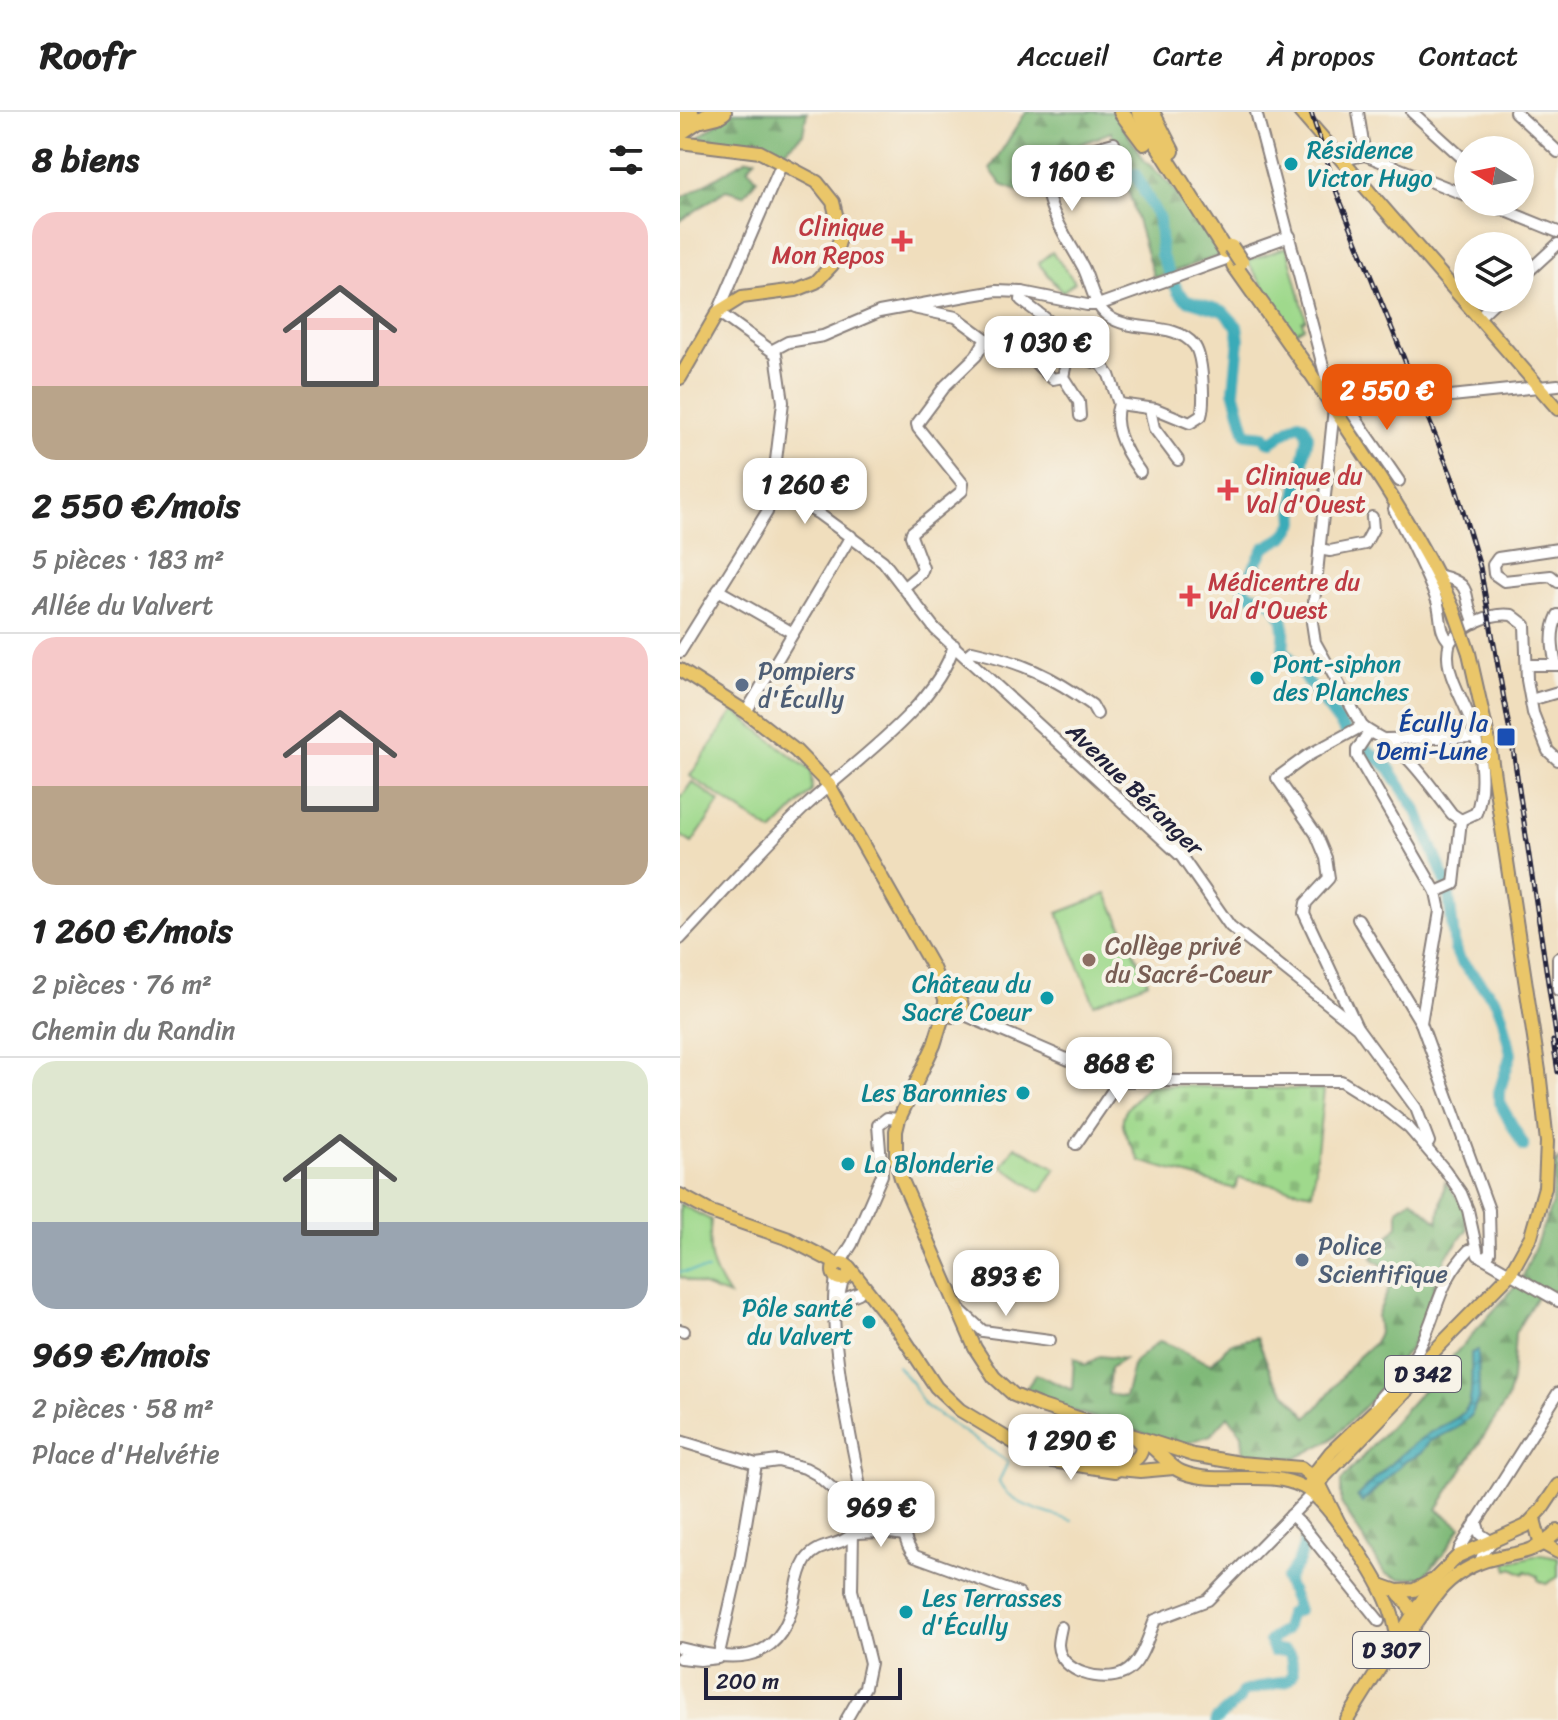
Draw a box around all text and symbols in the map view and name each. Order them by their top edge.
text: Roofr [40,22,134,89]
text: Accueil [1018,31,1109,80]
text: Carte [1153,31,1223,80]
text: À propos [1267,31,1375,80]
text: Contact [1419,31,1518,80]
place label: Résidence Victor Hugo [1307,129,1433,199]
text: 8 biens [32,130,139,190]
north arrow [1454,136,1534,216]
map controls [1454,136,1534,312]
icon: filters [604,138,648,182]
pin: 1 160 € [998,145,1146,213]
text: 1 160 € [1030,148,1114,194]
marker: Résidence Victor Hugo [1282,155,1300,173]
place label: Clinique Mon Repos [772,206,884,276]
marker: Clinique Mon Repos [891,230,913,252]
button: layers [1454,232,1534,312]
icon: home [268,264,412,408]
pin: 1 030 € [973,316,1121,384]
text: 1 030 € [1002,319,1092,365]
pin: 2 550 € [1313,364,1461,432]
text: 2 550 € [1340,367,1434,413]
place label: Clinique du Val d'Ouest [1246,455,1366,525]
pin: 1 260 € [731,458,879,526]
text: 1 260 € [761,461,849,507]
text: 2 550 €/mois [32,476,240,536]
marker: Clinique du Val d'Ouest [1217,479,1239,501]
text: 5 pièces · 183 m² [32,536,224,582]
place label: Médicentre du Val d'Ouest [1208,561,1360,631]
text: Allée du Valvert [32,582,213,628]
marker: Médicentre du Val d'Ouest [1179,585,1201,607]
place label: Pont-siphon des Planches [1273,643,1410,713]
place label: Pompiers d'Écully [758,650,856,720]
marker: Pont-siphon des Planches [1248,669,1266,687]
marker: Pompiers d'Écully [733,676,751,694]
icon: home [268,689,412,833]
place label: Écully la Demi-Lune [1376,702,1489,772]
street label: Avenue Béranger [1055,711,1215,867]
marker: Écully la Demi-Lune [1495,726,1517,748]
text: 1 260 €/mois [32,901,233,961]
place label: Collège privé du Sacré-Coeur [1105,925,1273,995]
marker: Collège privé du Sacré-Coeur [1080,951,1098,969]
text: 2 pièces · 76 m² [32,961,212,1007]
place label: Château du Sacré Coeur [902,963,1033,1033]
marker: Château du Sacré Coeur [1038,989,1056,1007]
text: Chemin du Randin [32,1007,235,1053]
pin: 868 € [1063,1037,1175,1105]
text: 868 € [1084,1040,1154,1086]
place label: Les Baronnies [861,1072,1007,1114]
marker: Les Baronnies [1014,1084,1032,1102]
icon: home [268,1113,412,1257]
place label: La Blonderie [864,1143,994,1185]
marker: La Blonderie [839,1155,857,1173]
place label: Police Scientifique [1318,1225,1448,1295]
pin: 893 € [950,1250,1062,1318]
marker: Police Scientifique [1293,1251,1311,1269]
text: 893 € [971,1253,1041,1299]
place label: Pôle santé du Valvert [742,1287,853,1357]
marker: Pôle santé du Valvert [860,1313,878,1331]
text: 969 €/mois [32,1325,210,1385]
road number: D 342 [1385,1356,1461,1392]
text: 2 pièces · 58 m² [32,1385,214,1431]
pin: 1 290 € [997,1414,1145,1482]
text: 1 290 € [1026,1417,1116,1463]
text: Place d'Helvétie [32,1431,220,1477]
pin: 969 € [825,1481,937,1549]
text: 969 € [846,1484,916,1530]
place label: Les Terrasses d'Écully [922,1577,1062,1647]
marker: Les Terrasses d'Écully [897,1603,915,1621]
road number: D 307 [1353,1632,1429,1668]
text: 200 m [716,1662,779,1701]
scale bar [704,1664,902,1700]

